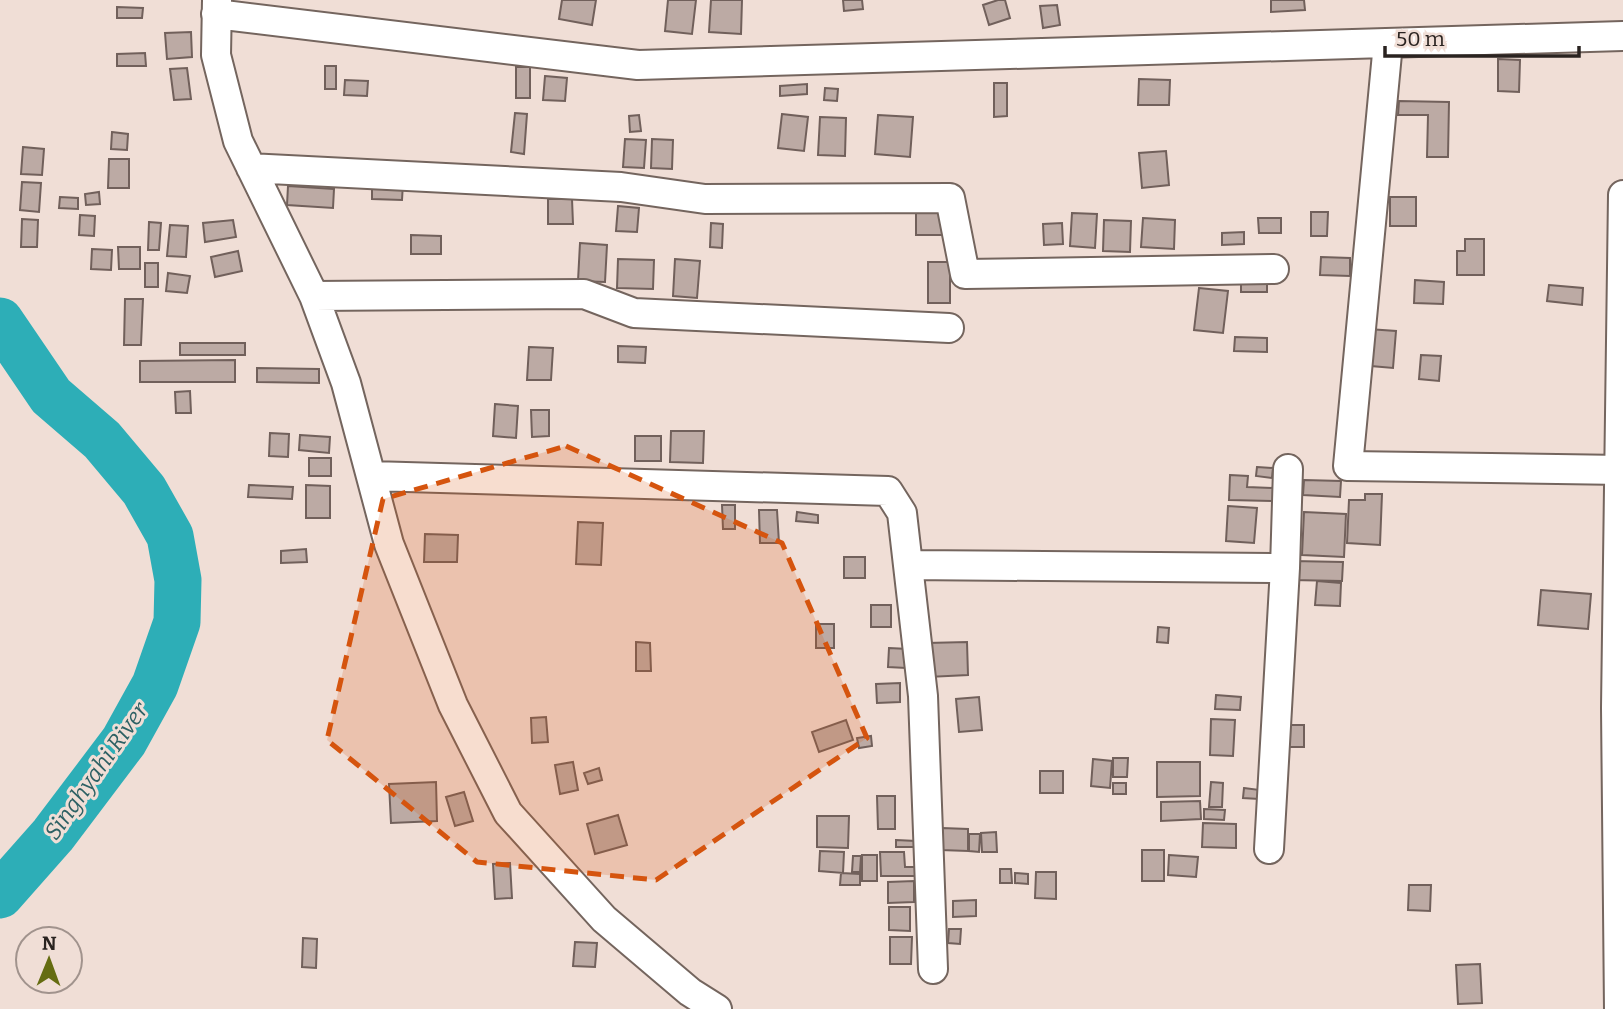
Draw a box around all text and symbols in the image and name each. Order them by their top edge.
scale bar [1385,14,1579,58]
text: 50 m [1396,26,1445,52]
water label: Singhyahi River [38,696,155,845]
north arrow [14,925,84,995]
text: N [42,932,57,955]

